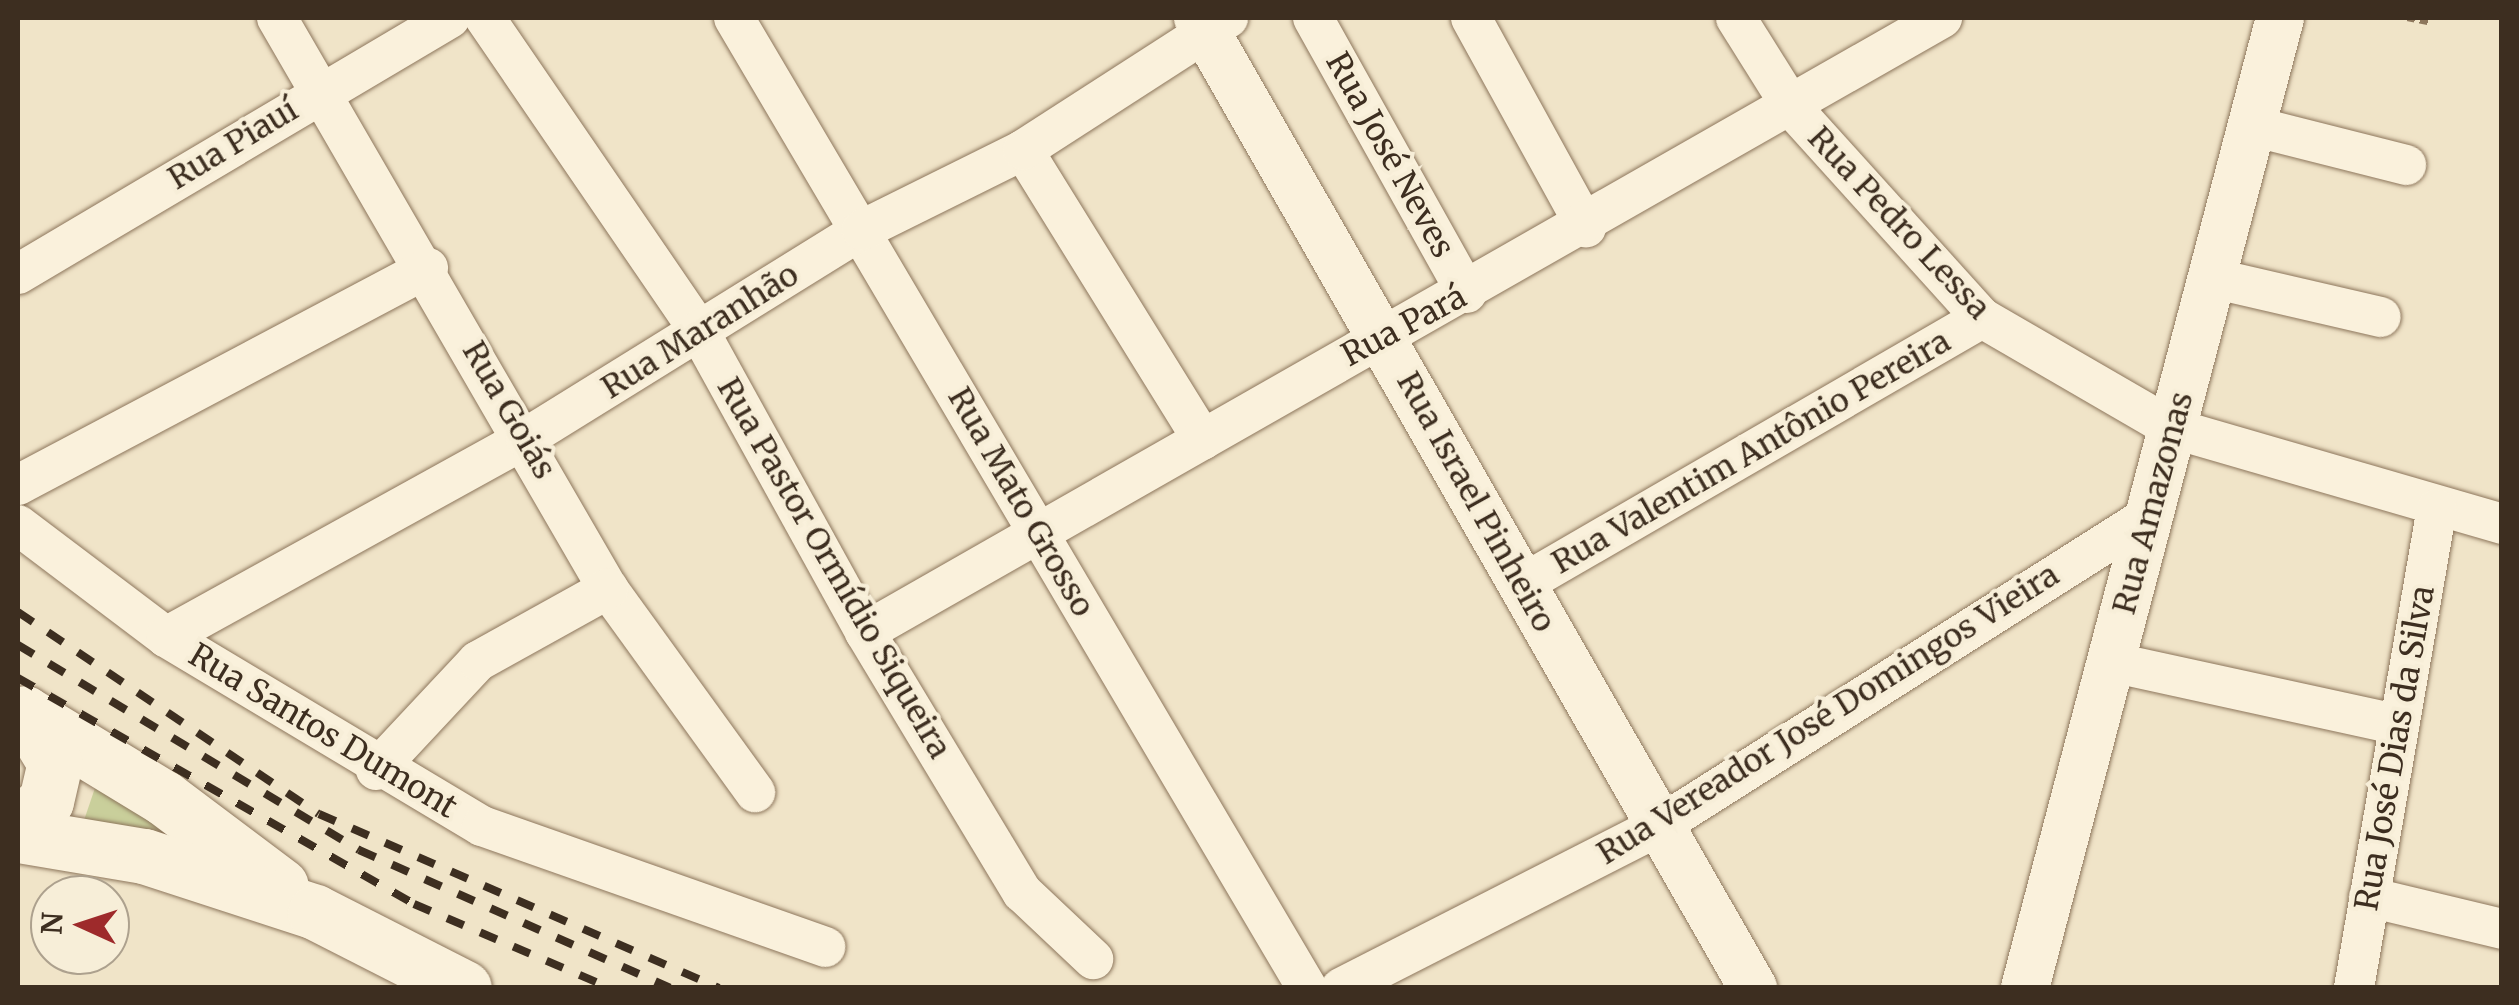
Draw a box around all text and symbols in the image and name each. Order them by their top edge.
street label: Rua José Neves [1318,46,1462,264]
street label: Rua Piauí [161,90,305,198]
street label: Rua Pedro Lessa [1800,119,1998,327]
street label: Rua Maranhão [594,255,806,407]
street label: Rua Pará [1335,277,1473,375]
street label: Rua Valentim Antônio Pereira [1545,322,1957,582]
street label: Rua Goiás [454,334,564,486]
street label: Rua Israel Pinheiro [1389,365,1563,639]
street label: Rua Pastor Ormídio Siqueira [709,371,959,765]
street label: Rua Mato Grosso [940,381,1102,623]
street label: Rua Amazonas [2105,388,2201,618]
street label: Rua Vereador José Domingos Vieira [1590,555,2066,873]
street label: Rua José Dias da Silva [2348,583,2442,913]
street label: Rua Santos Dumont [182,636,464,826]
north arrow [30,875,130,975]
text: N [33,912,71,936]

